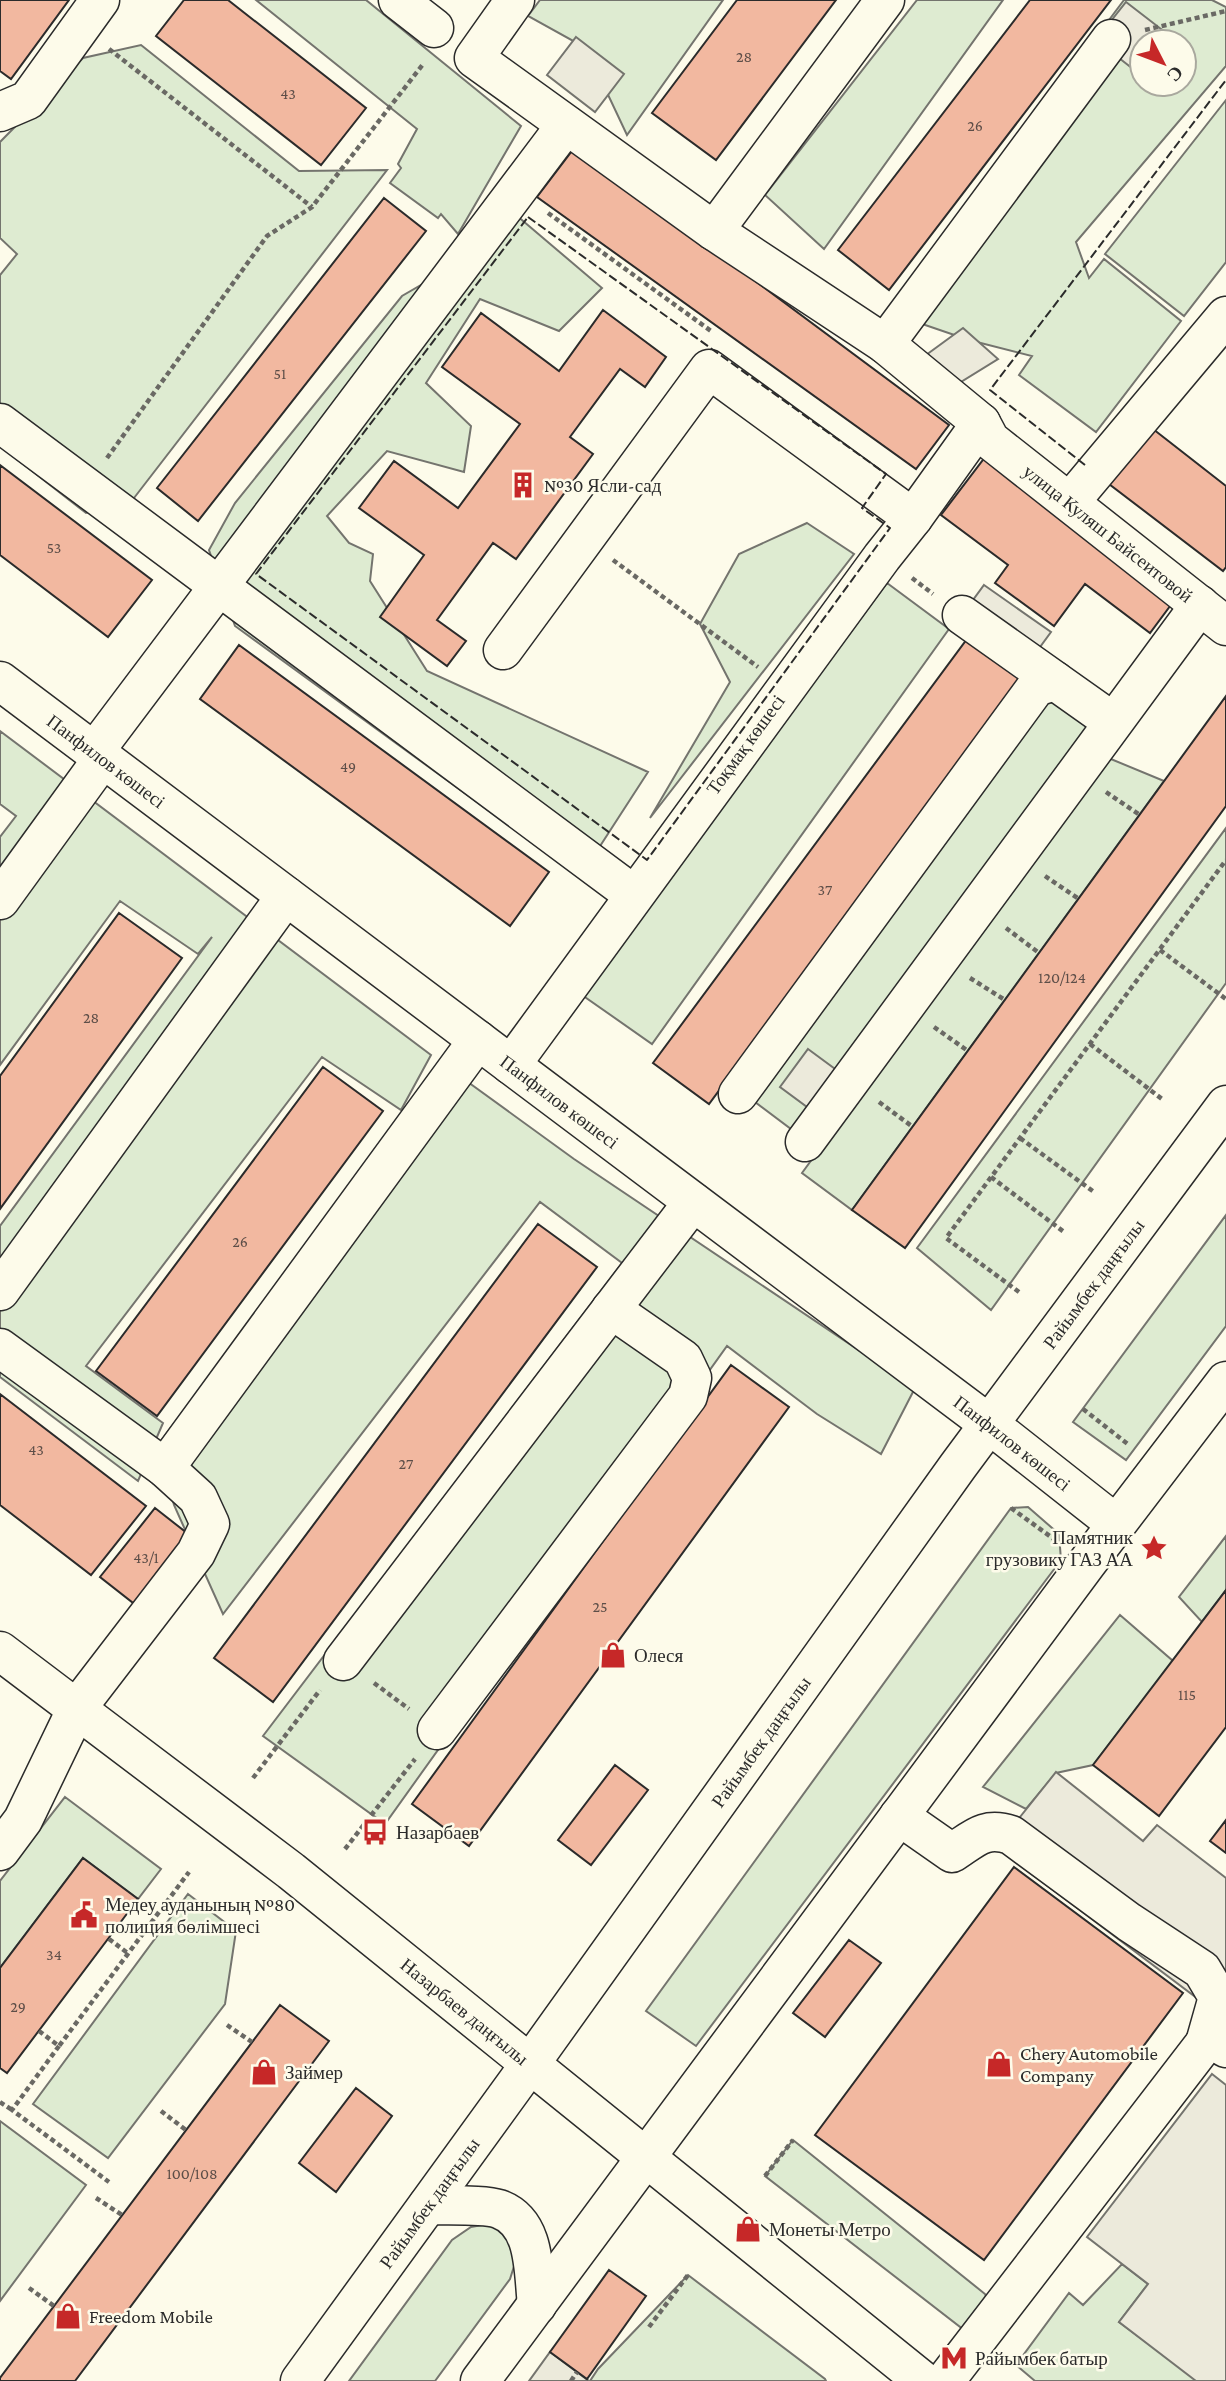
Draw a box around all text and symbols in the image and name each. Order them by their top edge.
north arrow [1128,28,1198,98]
house number: 28 [736,48,752,65]
text: С [1163,62,1188,86]
house number: 43 [280,85,296,102]
house number: 26 [967,117,983,134]
house number: 51 [274,365,286,382]
street label: улица Куляш Байсеитовой [1019,460,1197,607]
building icon: №30 Ясли-сад [508,470,538,500]
place label: №30 Ясли-сад [544,475,662,496]
house number: 53 [47,539,61,556]
street label: Тоқмақ көшесі [702,691,789,799]
street label: Панфилов көшесі [43,710,169,812]
house number: 49 [340,758,356,775]
house number: 37 [818,881,833,898]
house number: 120/124 [1038,969,1086,986]
house number: 28 [83,1009,99,1026]
street label: Панфилов көшесі [496,1051,623,1153]
street label: Райымбек даңғылы [1039,1215,1149,1353]
house number: 26 [232,1233,248,1250]
street label: Панфилов көшесі [949,1391,1075,1495]
house number: 43 [28,1441,44,1458]
house number: 27 [399,1455,414,1472]
place label: Памятник грузовику ГАЗ АА [986,1527,1134,1570]
place icon: Памятник грузовику ГАЗ АА [1139,1533,1169,1563]
house number: 43/1 [133,1549,159,1566]
house number: 25 [592,1598,608,1615]
shop icon: Олеся [598,1640,628,1670]
place label: Олеся [634,1645,684,1666]
street label: Райымбек даңғылы [707,1672,815,1811]
house number: 115 [1178,1686,1196,1703]
bus stop icon: Назарбаев [360,1817,390,1847]
place label: Назарбаев [396,1822,479,1843]
place label: Медеу ауданының №80 полиция бөлімшесі [105,1894,295,1937]
public building icon: Медеу ауданының №80 полиция бөлімшесі [69,1900,99,1930]
house number: 34 [46,1946,62,1963]
street label: Назарбаев даңғылы [396,1954,533,2069]
house number: 29 [10,1998,26,2015]
place label: Chery Automobile Company [1020,2043,1158,2086]
shop icon: Chery Automobile Company [984,2049,1014,2079]
shop icon: Займер [249,2057,279,2087]
place label: Займер [285,2062,343,2083]
street label: Райымбек даңғылы [375,2134,484,2272]
house number: 100/108 [166,2165,218,2182]
shop icon: Монеты Метро [733,2214,763,2244]
place label: Монеты Метро [769,2219,891,2240]
shop icon: Freedom Mobile [53,2301,83,2331]
place label: Freedom Mobile [89,2306,213,2327]
metro station icon: Райымбек батыр [939,2343,969,2373]
place label: Райымбек батыр [975,2348,1108,2369]

